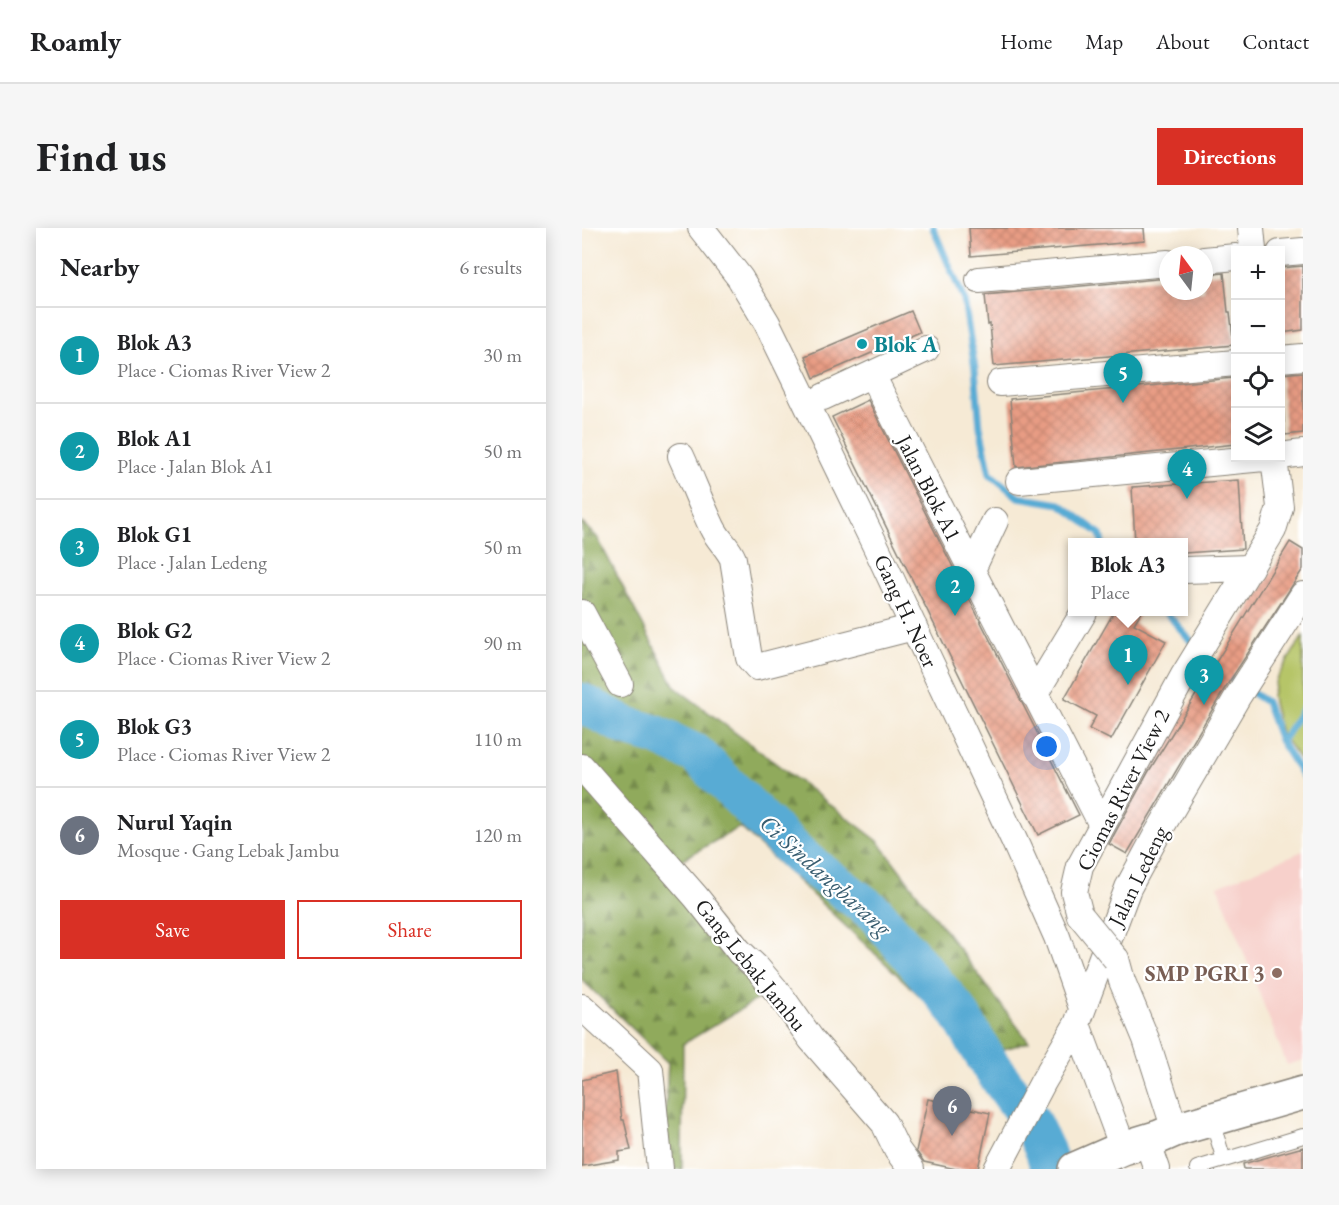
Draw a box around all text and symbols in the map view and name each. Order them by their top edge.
text: Roamly [30,23,121,59]
text: Home [1000,28,1052,55]
text: Map [1085,28,1123,55]
text: About [1156,28,1209,55]
text: Contact [1242,28,1309,55]
button: Directions [1157,128,1303,185]
text: Find us [36,129,167,184]
north arrow [1159,246,1213,300]
map controls [1231,246,1285,462]
button: + [1231,246,1285,300]
text: Nearby [60,250,140,284]
text: 6 results [459,254,522,280]
button: − [1231,300,1285,354]
text: Blok A3 [117,328,192,357]
place label: Blok A [874,330,938,359]
marker: Blok A [855,337,869,351]
text: 1 [74,342,85,368]
text: 30 m [483,342,522,368]
pin: 5 [1104,354,1142,403]
button: locate [1231,354,1285,408]
text: Place · Ciomas River View 2 [117,357,330,383]
button: layers [1231,408,1285,462]
text: Blok A1 [117,424,192,453]
street label: Jalan Blok A1 [889,428,968,546]
text: 2 [74,438,85,464]
text: 50 m [483,438,522,464]
pin: 4 [1168,450,1206,499]
text: Place · Jalan Blok A1 [117,453,273,479]
text: Blok G1 [117,520,192,549]
text: 3 [74,534,85,560]
text: 50 m [483,534,522,560]
popup [1068,538,1188,616]
text: Place · Jalan Ledeng [117,549,267,575]
street label: Gang H. Noer [867,550,945,673]
text: Blok A3 [1090,550,1166,579]
pin: 2 [936,566,974,616]
text: Place [1090,579,1130,605]
text: Blok G2 [117,616,192,645]
text: 4 [74,630,85,656]
text: 90 m [483,630,522,656]
pin: 1 [1108,636,1148,685]
text: Place · Ciomas River View 2 [117,645,330,671]
pin: 3 [1184,656,1224,705]
street label: Ciomas River View 2 [1070,704,1177,876]
text: Blok G3 [117,712,192,741]
text: 5 [74,726,85,752]
text: 110 m [474,726,522,752]
your location [1032,732,1061,761]
text: Place · Ciomas River View 2 [117,741,330,767]
water label: Ci Sindangbarang [753,807,899,943]
text: Nurul Yaqin [117,808,232,837]
street label: Jalan Ledeng [1100,821,1175,933]
text: 6 [74,822,85,848]
text: 120 m [474,822,522,848]
text: Mosque · Gang Lebak Jambu [117,837,340,863]
street label: Gang Lebak Jambu [689,893,814,1038]
button: Save [60,900,285,959]
button: Share [297,900,522,959]
place label: SMP PGRI 3 [1145,959,1265,988]
marker: SMP PGRI 3 [1270,966,1284,980]
pin: 6 [932,1086,971,1136]

